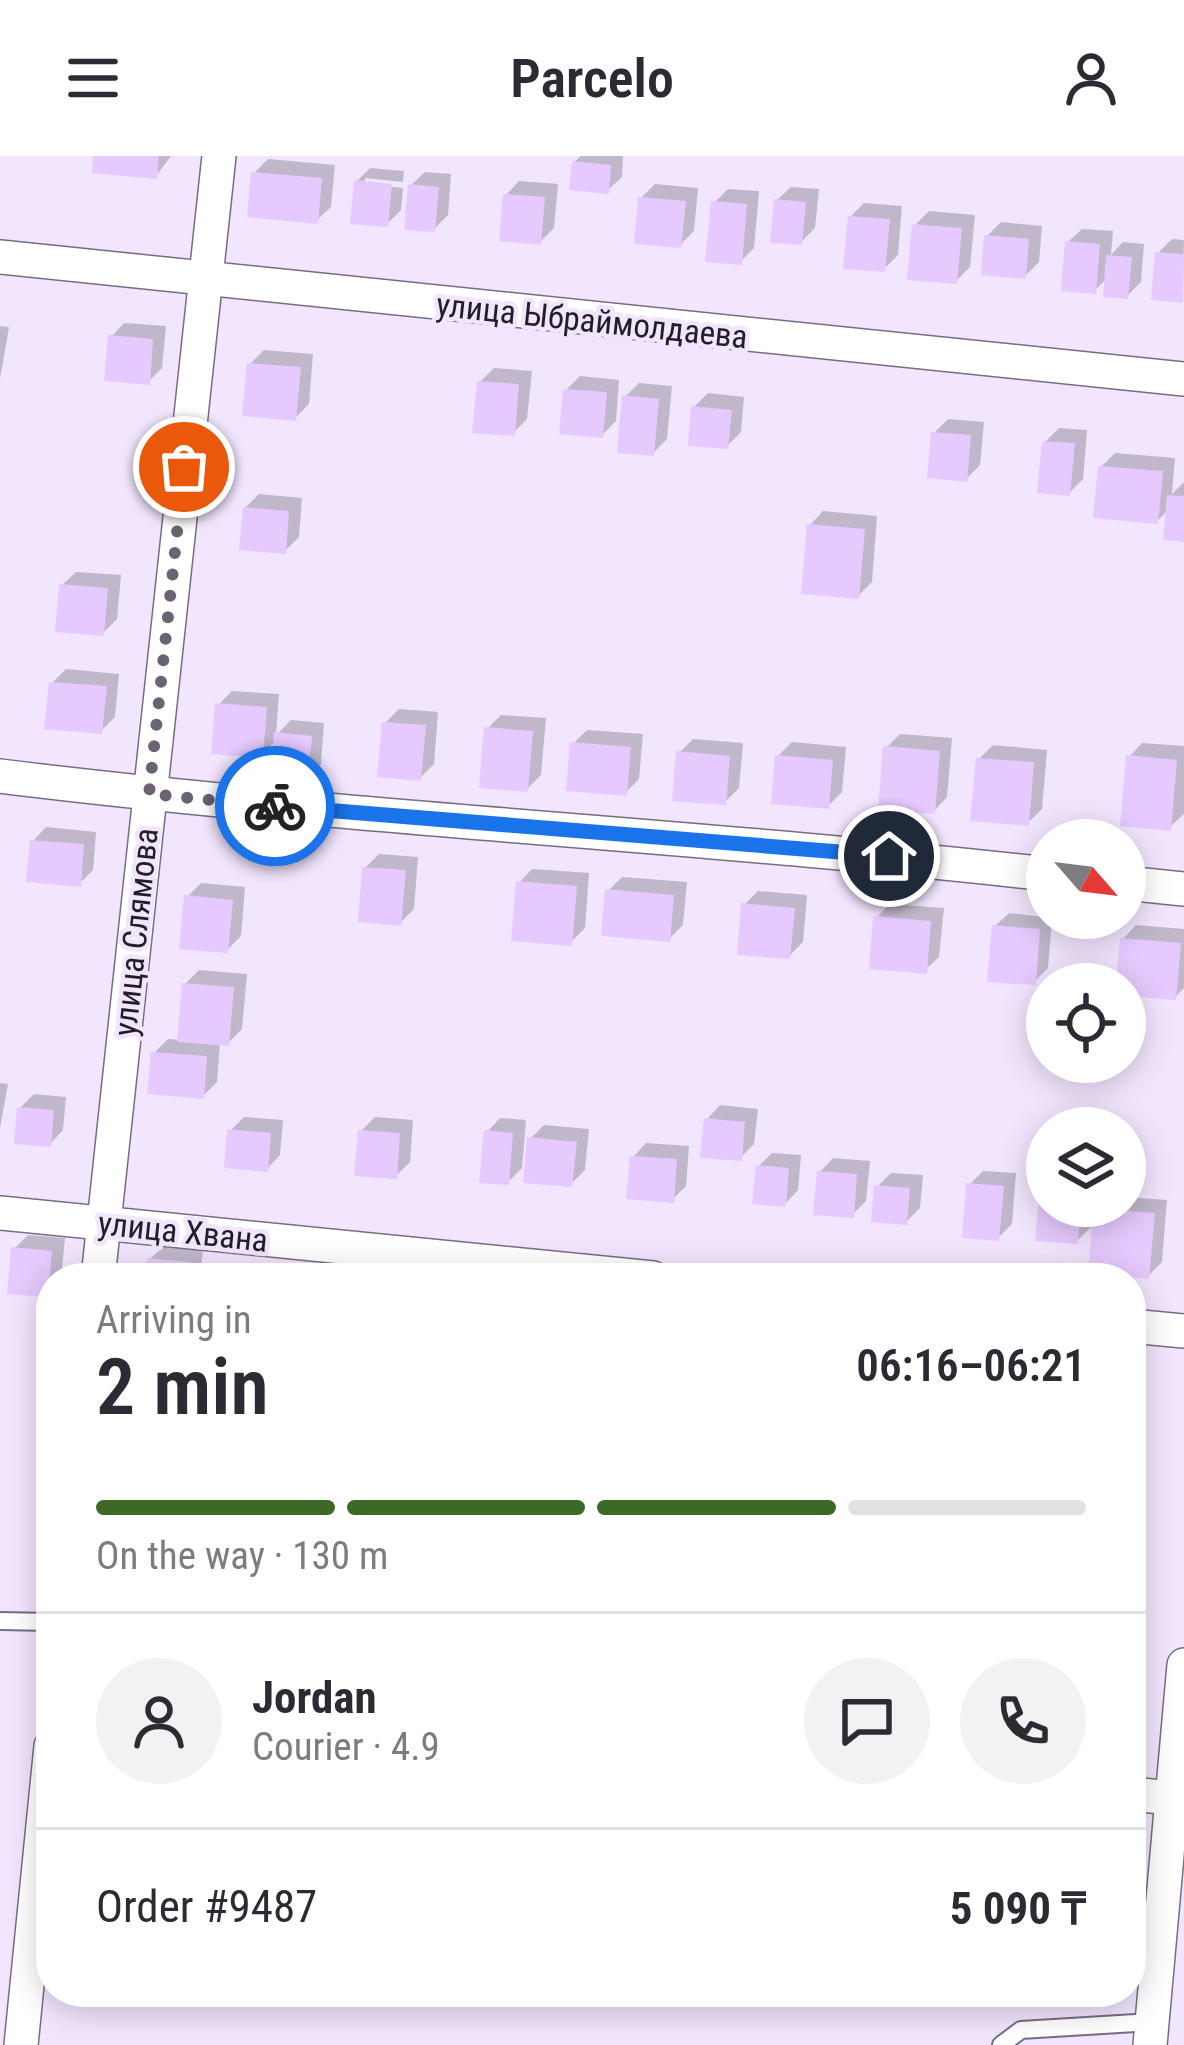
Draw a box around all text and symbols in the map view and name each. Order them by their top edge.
icon: menu [60,45,126,111]
icon: person [1058,45,1124,111]
text: Parcelo [510,47,674,110]
street label: улица Ыбраймолдаева [434,285,750,356]
pin [133,416,235,518]
icon: bag [151,434,217,500]
courier [215,746,335,866]
icon: bike [242,773,308,839]
pin [838,805,940,907]
north arrow [1026,819,1146,939]
map controls [1026,819,1146,1227]
icon: home [856,823,922,889]
street label: улица Слямова [105,826,166,1038]
button: locate [1026,963,1146,1083]
button: layers [1026,1107,1146,1227]
street label: улица Хвана [96,1203,270,1260]
text: Arriving in [96,1297,252,1343]
text: 06:16–06:21 [856,1339,1086,1392]
text: 2 min [96,1342,269,1433]
text: On the way · 130 m [96,1533,388,1579]
button: person [96,1658,222,1784]
button: chat [804,1658,930,1784]
button: phone [960,1658,1086,1784]
text: Jordan [252,1671,377,1724]
text: Courier · 4.9 [252,1724,440,1770]
text: Order #9487 [96,1880,317,1933]
text: 5 090 ₸ [950,1882,1086,1935]

